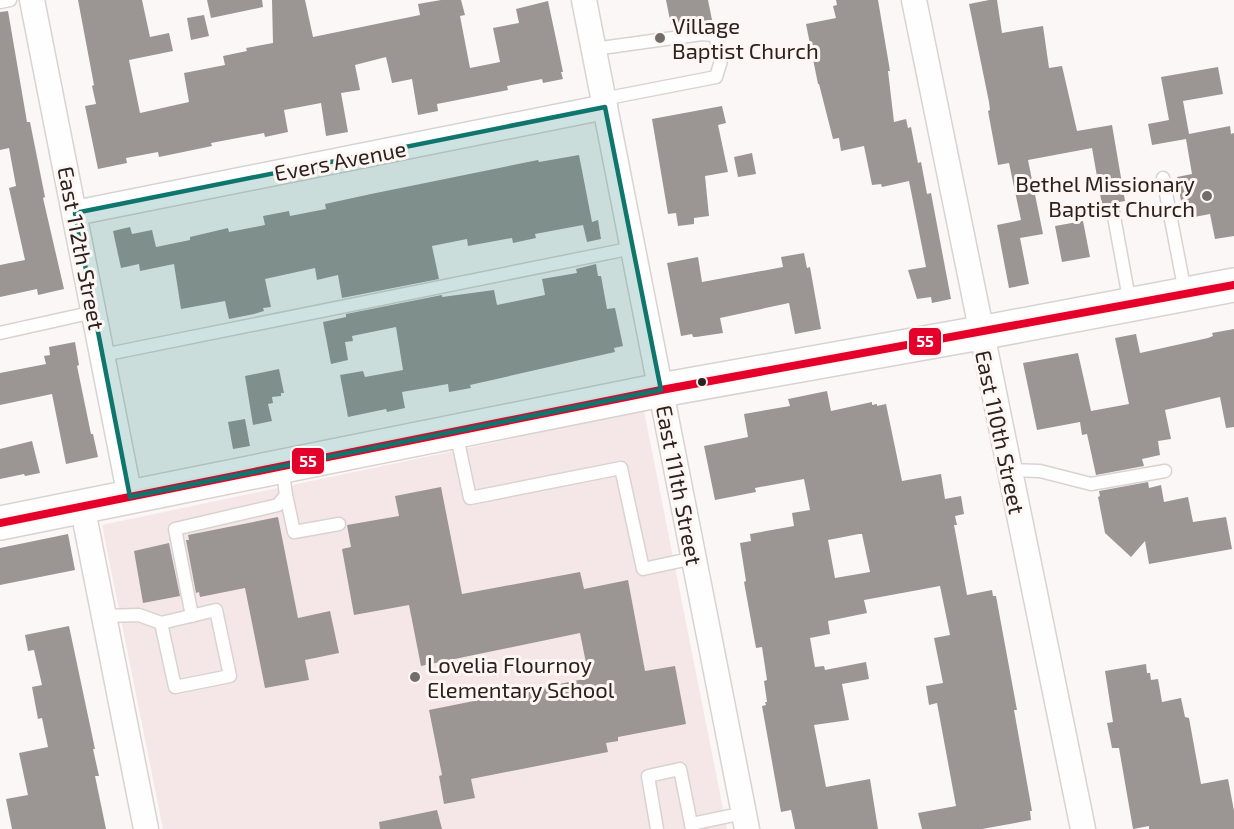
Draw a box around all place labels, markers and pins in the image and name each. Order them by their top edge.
place label: Village Baptist Church [672,12,819,63]
marker: Village Baptist Church [653,31,667,45]
place label: Bethel Missionary Baptist Church [1015,170,1195,221]
marker: Bethel Missionary Baptist Church [1200,189,1214,203]
unlabelled marker [696,376,708,388]
place label: Lovelia Flournoy Elementary School [427,651,615,702]
marker: Lovelia Flournoy Elementary School [408,670,422,684]

